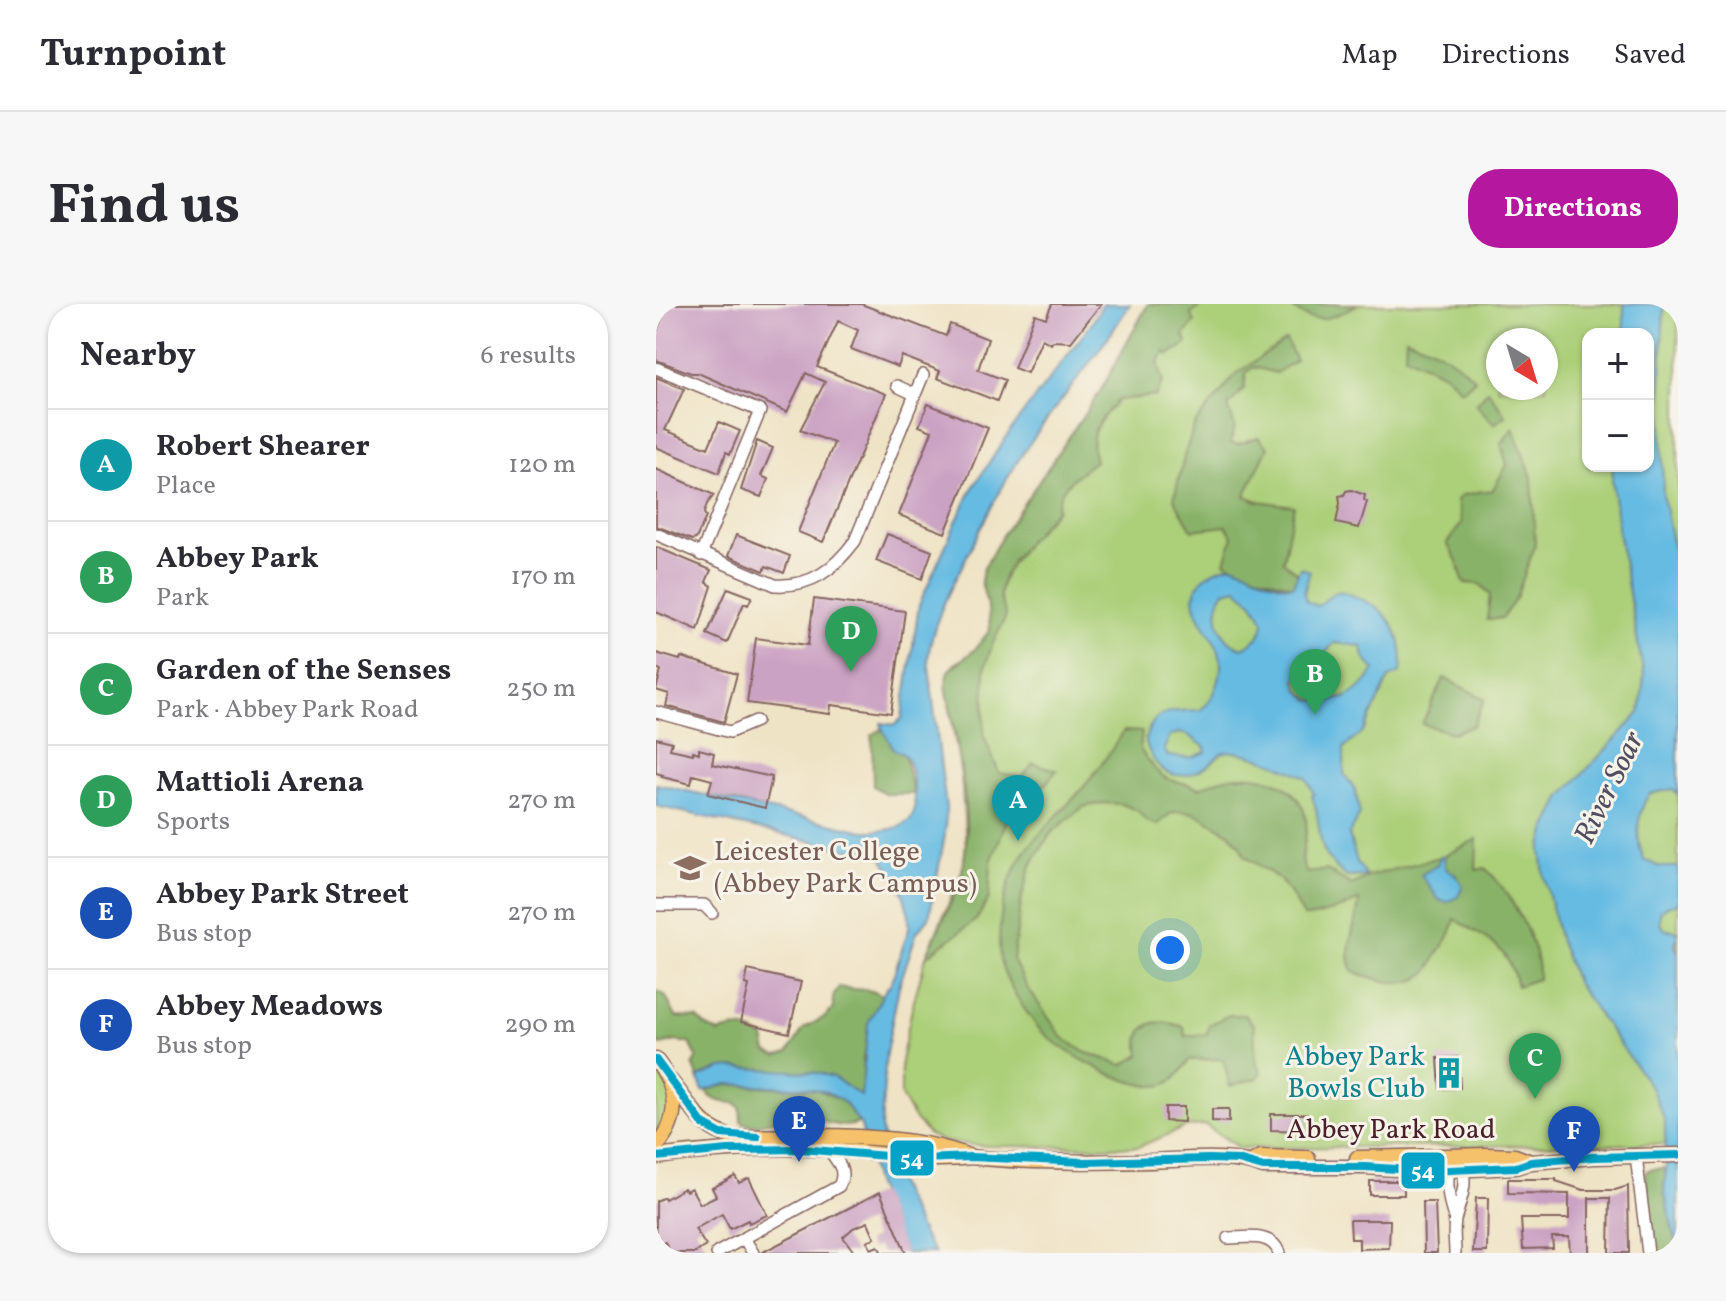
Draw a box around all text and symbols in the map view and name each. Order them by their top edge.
text: Turnpoint [40,29,226,82]
text: Map [1342,36,1398,75]
text: Directions [1442,36,1570,75]
text: Saved [1614,36,1686,75]
text: Find us [48,169,240,247]
button: Directions [1468,169,1678,248]
north arrow [1486,328,1558,400]
map controls [1582,328,1654,472]
button: + [1582,328,1654,400]
text: Nearby [80,333,196,380]
text: 6 results [481,338,576,374]
button: − [1582,400,1654,472]
text: Robert Shearer [156,426,370,468]
text: A [97,447,115,483]
text: 120 m [508,447,576,483]
text: Place [156,468,216,504]
text: Abbey Park [156,538,319,580]
text: B [97,559,115,595]
text: 170 m [511,559,576,595]
text: Park [156,580,209,616]
pin: D [825,606,877,672]
pin: B [1289,649,1341,715]
text: Garden of the Senses [156,650,451,692]
text: C [98,671,114,707]
text: 250 m [506,671,576,707]
text: Park · Abbey Park Road [156,692,419,728]
water label: River Soar [1565,724,1656,851]
text: Mattioli Arena [156,762,364,804]
pin: A [992,775,1044,841]
text: D [96,783,116,819]
text: 270 m [507,783,576,819]
text: Sports [156,804,230,840]
place label: Leicester College (Abbey Park Campus) [714,833,977,904]
school or university icon: Leicester College (Abbey Park Campus) [673,851,707,885]
text: Abbey Park Street [156,874,409,916]
text: E [98,895,114,931]
text: 270 m [507,895,576,931]
text: Bus stop [156,916,252,952]
your location [1150,930,1190,970]
text: Abbey Meadows [156,986,383,1028]
text: F [98,1007,114,1043]
text: 290 m [504,1007,576,1043]
text: Bus stop [156,1028,252,1064]
pin: C [1509,1033,1561,1099]
place label: Abbey Park Bowls Club [1285,1038,1425,1109]
building icon: Abbey Park Bowls Club [1432,1056,1466,1090]
pin: E [773,1096,825,1162]
pin: F [1548,1106,1600,1172]
street label: Abbey Park Road [1287,1111,1496,1150]
line badge: 54 [889,1139,935,1177]
text: 54 [900,1145,924,1176]
line badge: 54 [1400,1151,1446,1190]
text: 54 [1411,1157,1435,1188]

